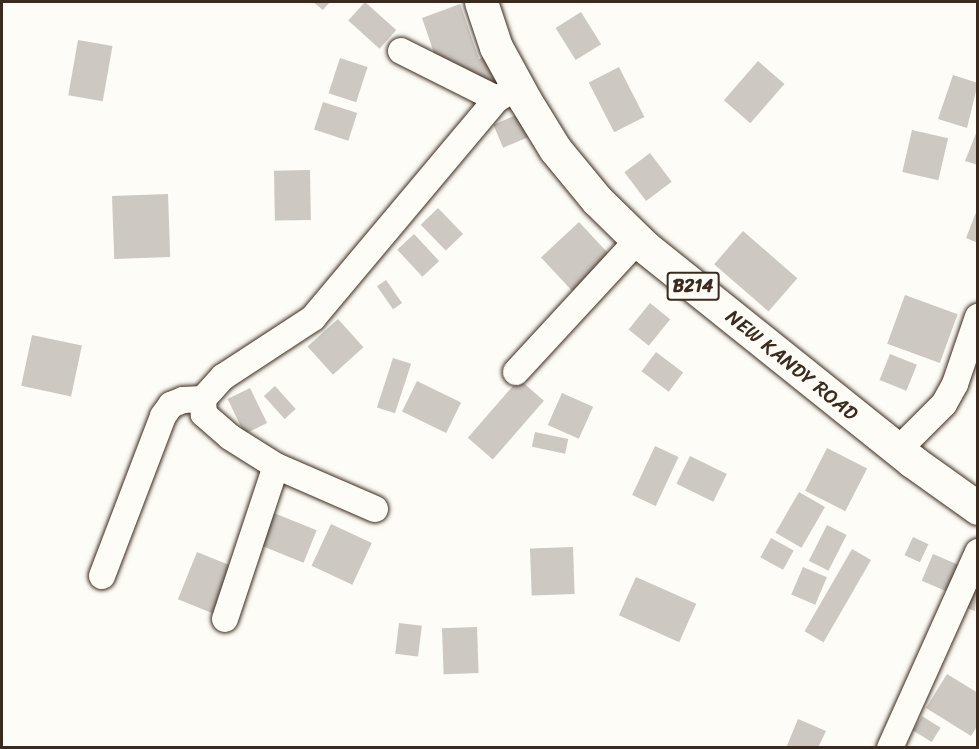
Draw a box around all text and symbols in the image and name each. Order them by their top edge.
road number: B214 [666,271,720,301]
street label: NEW KANDY ROAD [721,304,863,426]

